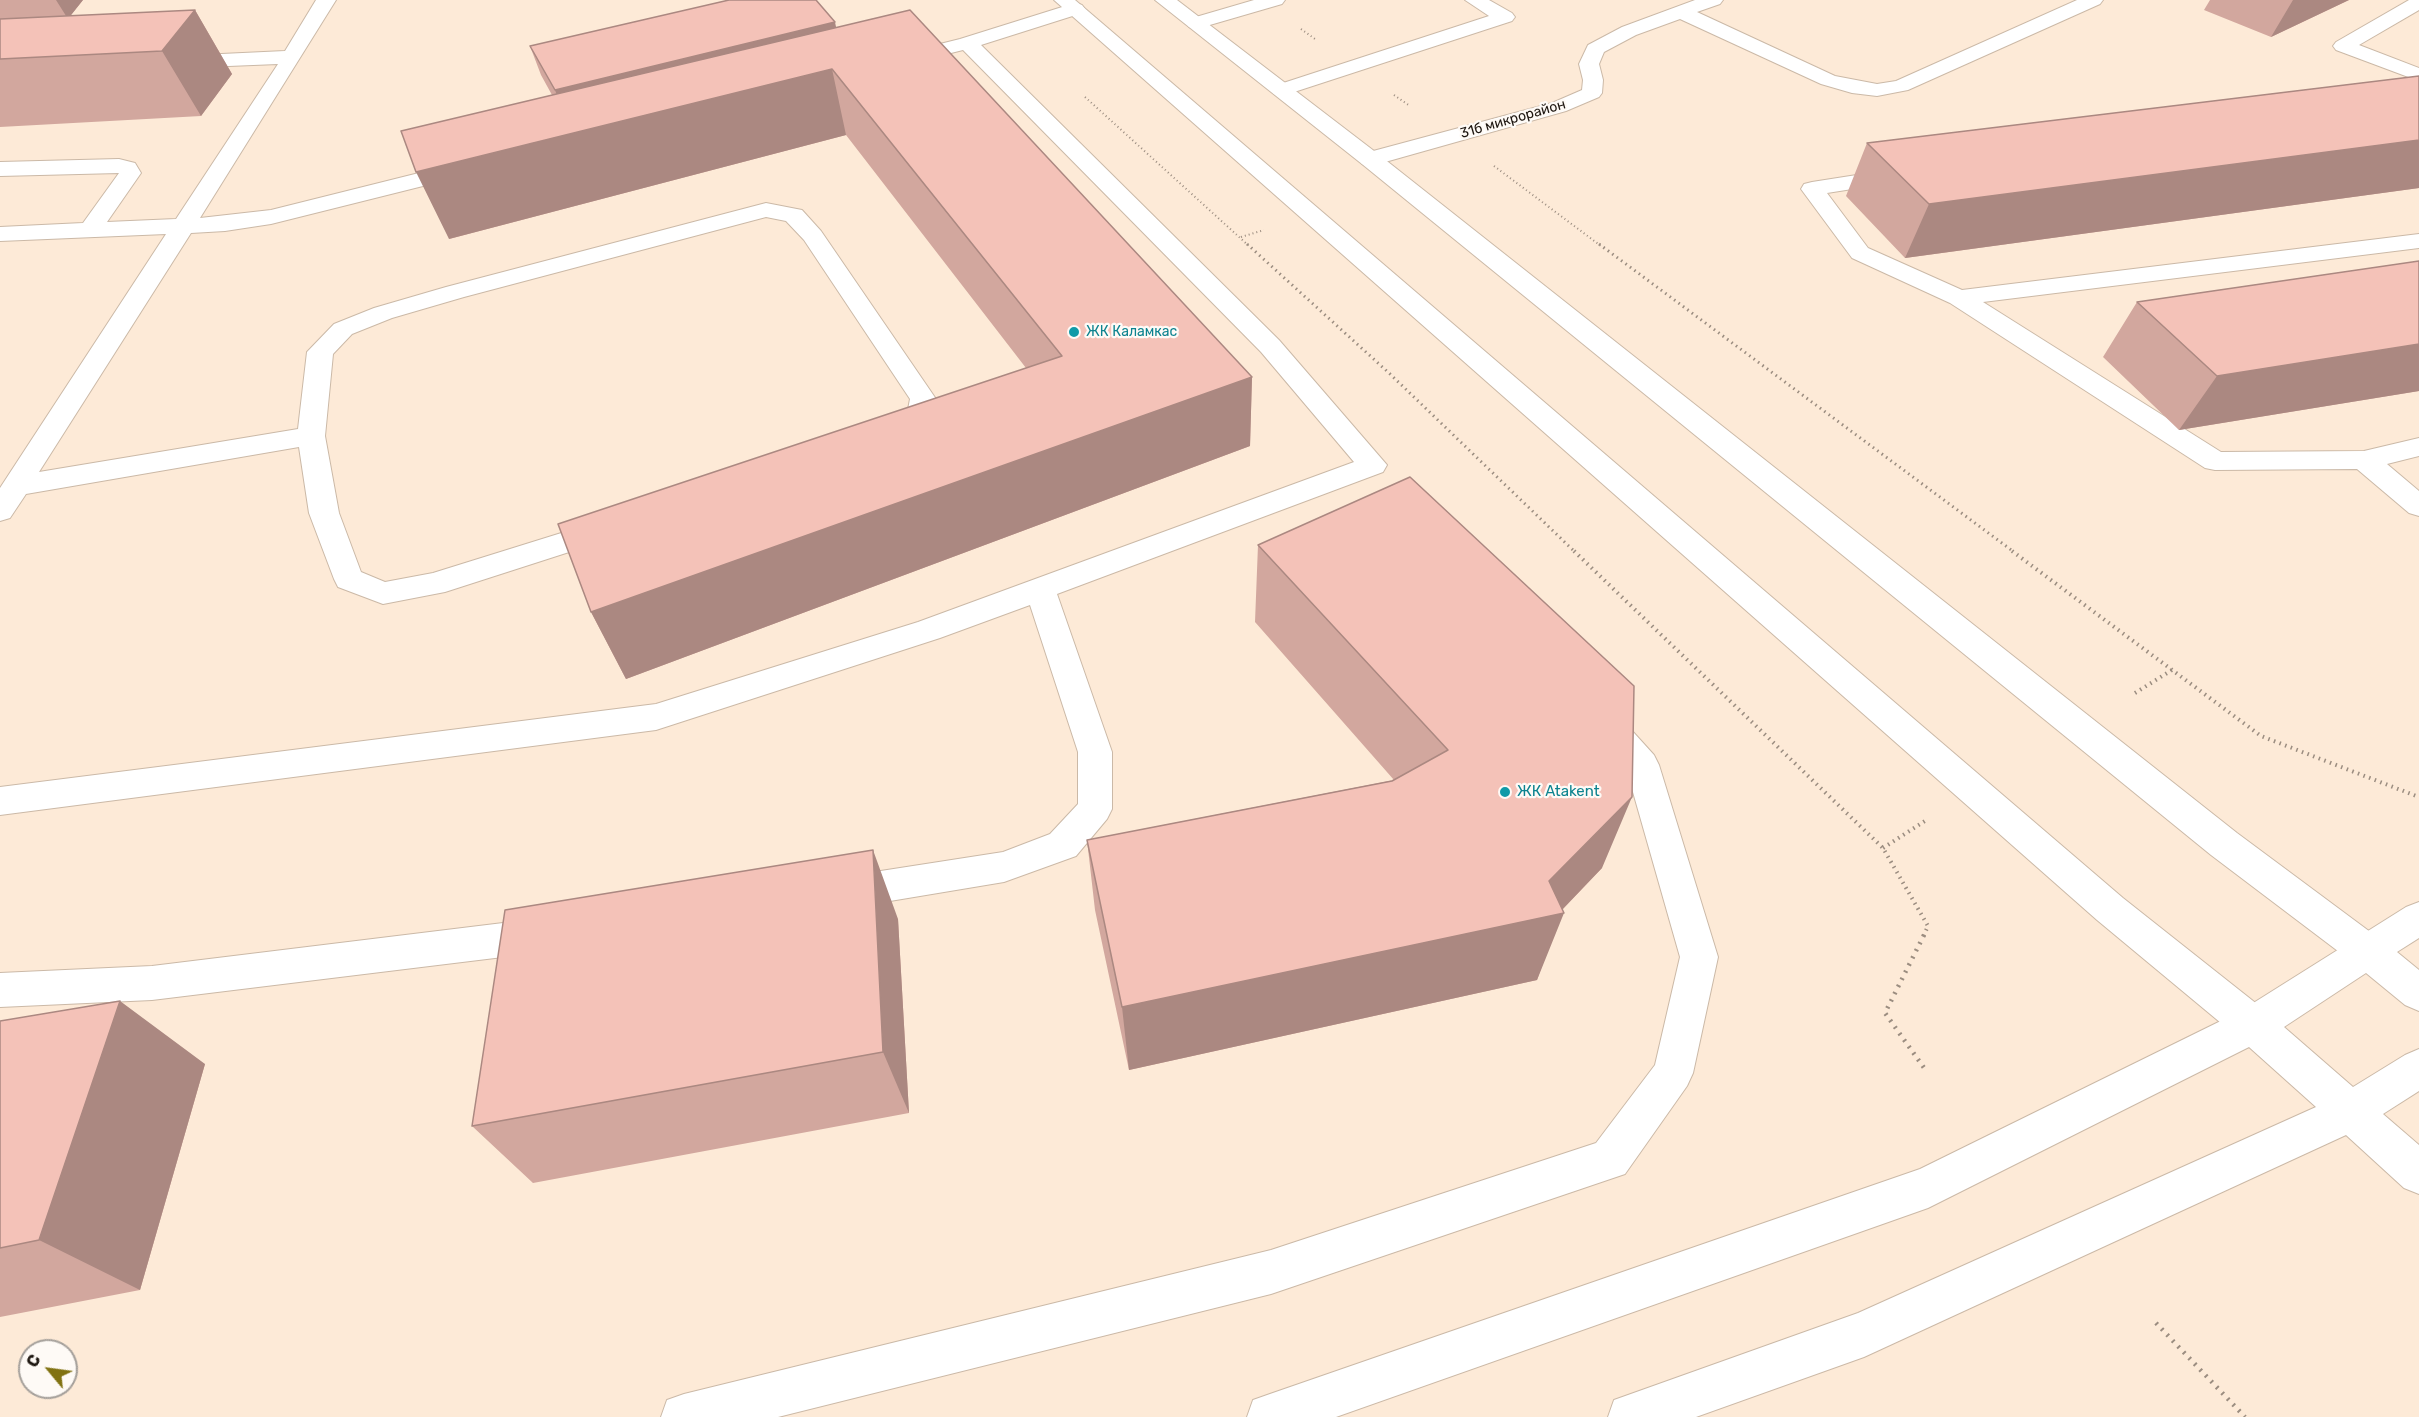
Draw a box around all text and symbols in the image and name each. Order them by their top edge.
street label: 31б микрорайон [1458,96,1568,142]
place label: ЖК Каламкас [1086,324,1177,340]
marker: ЖК Каламкас [1067,325,1081,339]
place label: ЖК Atakent [1517,783,1600,801]
marker: ЖК Atakent [1498,785,1512,799]
north arrow [18,1339,78,1399]
text: С [23,1351,45,1371]

